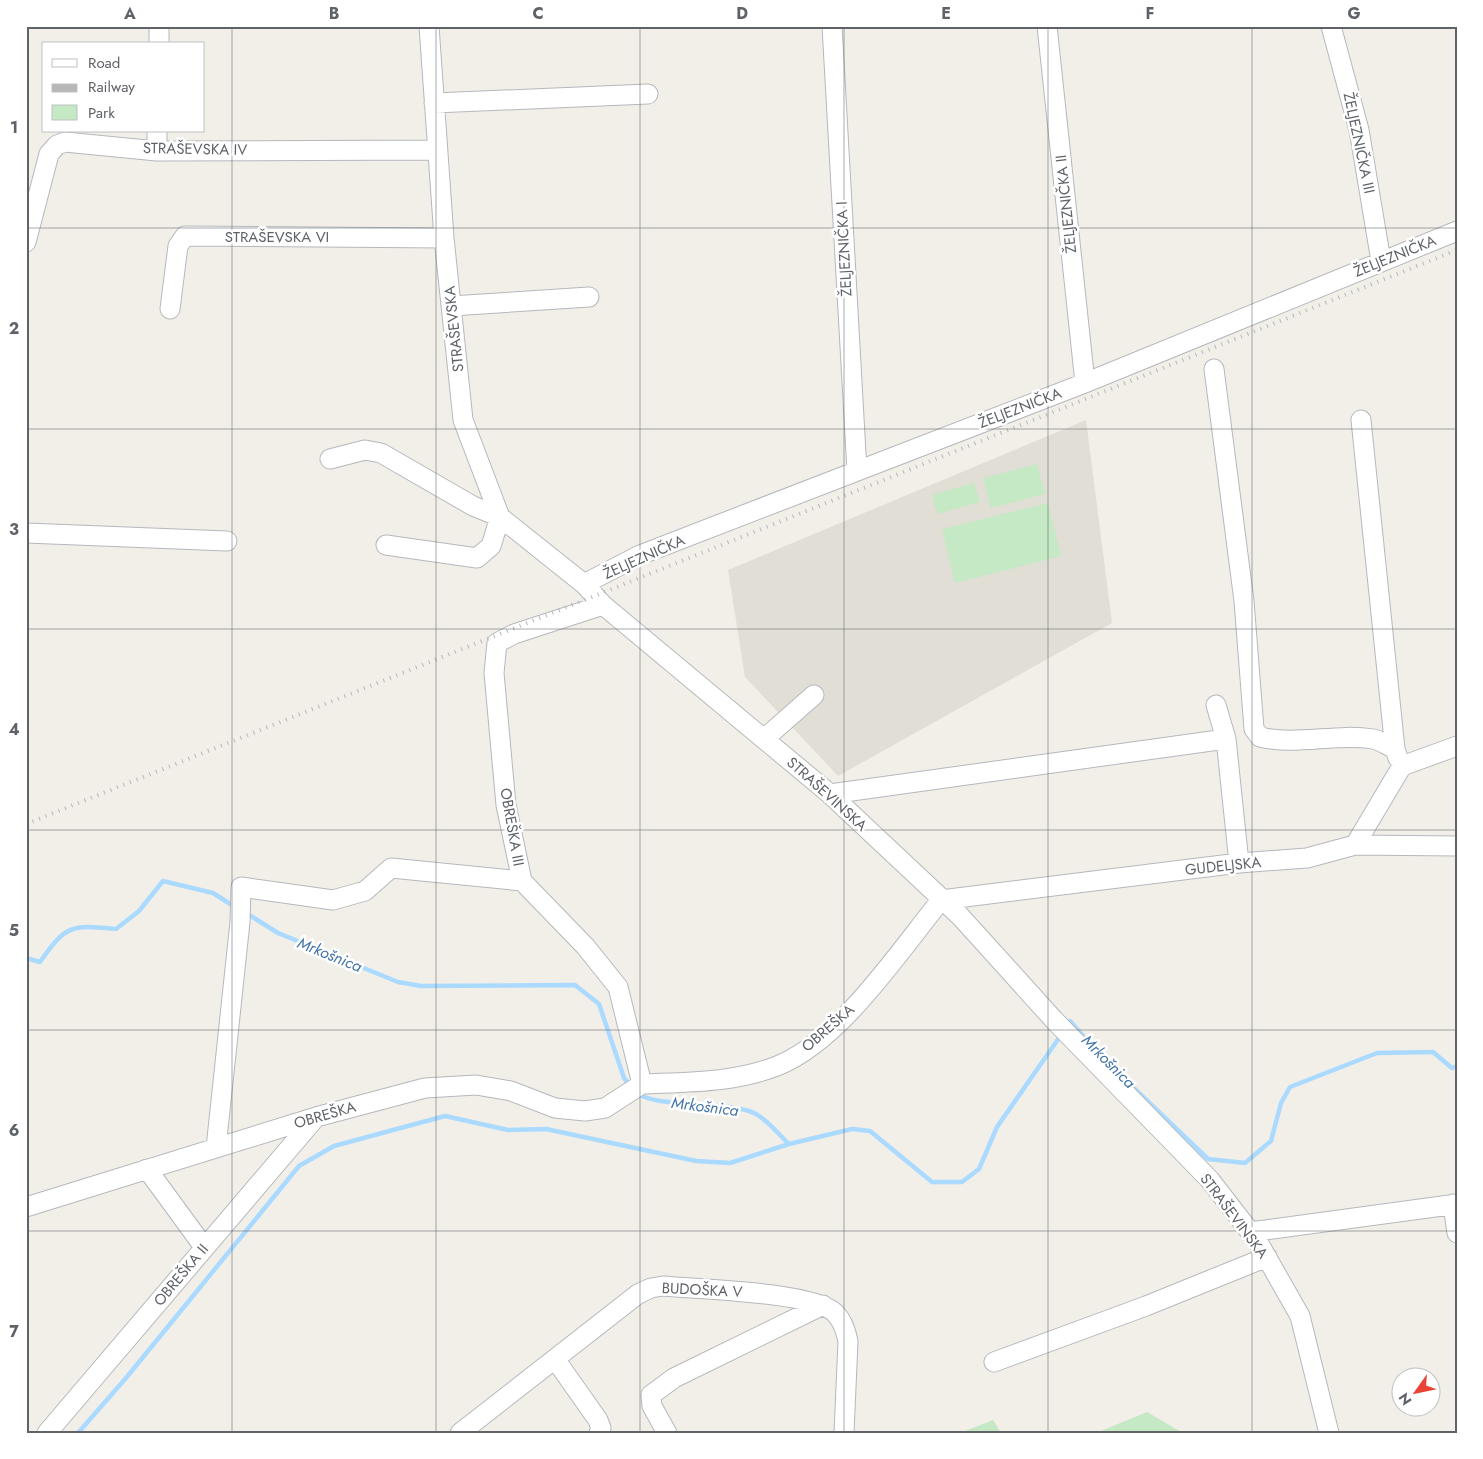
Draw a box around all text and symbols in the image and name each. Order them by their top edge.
text: A [123,2,136,25]
text: B [329,2,339,25]
text: C [532,2,544,25]
text: D [736,2,748,25]
text: E [941,2,951,25]
text: F [1146,2,1154,25]
text: G [1347,2,1361,25]
legend [42,42,205,132]
text: Road [88,52,120,74]
text: Railway [88,76,135,98]
street label: ŽELJEZNIČKA III [1338,90,1380,196]
text: Park [88,102,115,124]
text: 1 [10,116,18,139]
street label: STRAŠEVSKA IV [143,137,248,161]
street label: ŽELJEZNIČKA II [1050,154,1082,254]
street label: ŽELJEZNIČKA I [831,201,857,297]
street label: STRAŠEVSKA VI [225,226,329,248]
street label: ŽELJEZNIČKA [1350,229,1440,283]
street label: STRAŠEVSKA [439,285,469,373]
text: 2 [9,317,19,340]
street label: ŽELJEZNIČKA [975,382,1065,434]
text: 3 [9,518,19,541]
street label: ŽELJEZNIČKA [600,529,688,585]
text: 4 [8,718,20,741]
street label: STRAŠEVINSKA [782,752,872,836]
street label: OBREŠKA III [494,786,530,868]
street label: GUDELJSKA [1184,851,1262,881]
text: 5 [9,919,19,942]
water label: Mrkošnica [294,931,366,978]
street label: OBREŠKA [797,999,859,1057]
water label: Mrkošnica [1077,1029,1141,1094]
water label: Mrkošnica [670,1091,740,1122]
street label: OBREŠKA [291,1096,359,1134]
text: 6 [9,1119,19,1142]
street label: STRAŠEVINSKA [1195,1169,1273,1263]
street label: OBREŠKA II [148,1239,214,1311]
street label: BUDOŠKA V [661,1277,743,1303]
text: 7 [9,1320,19,1343]
north arrow [1390,1366,1440,1416]
text: N [1394,1389,1417,1409]

